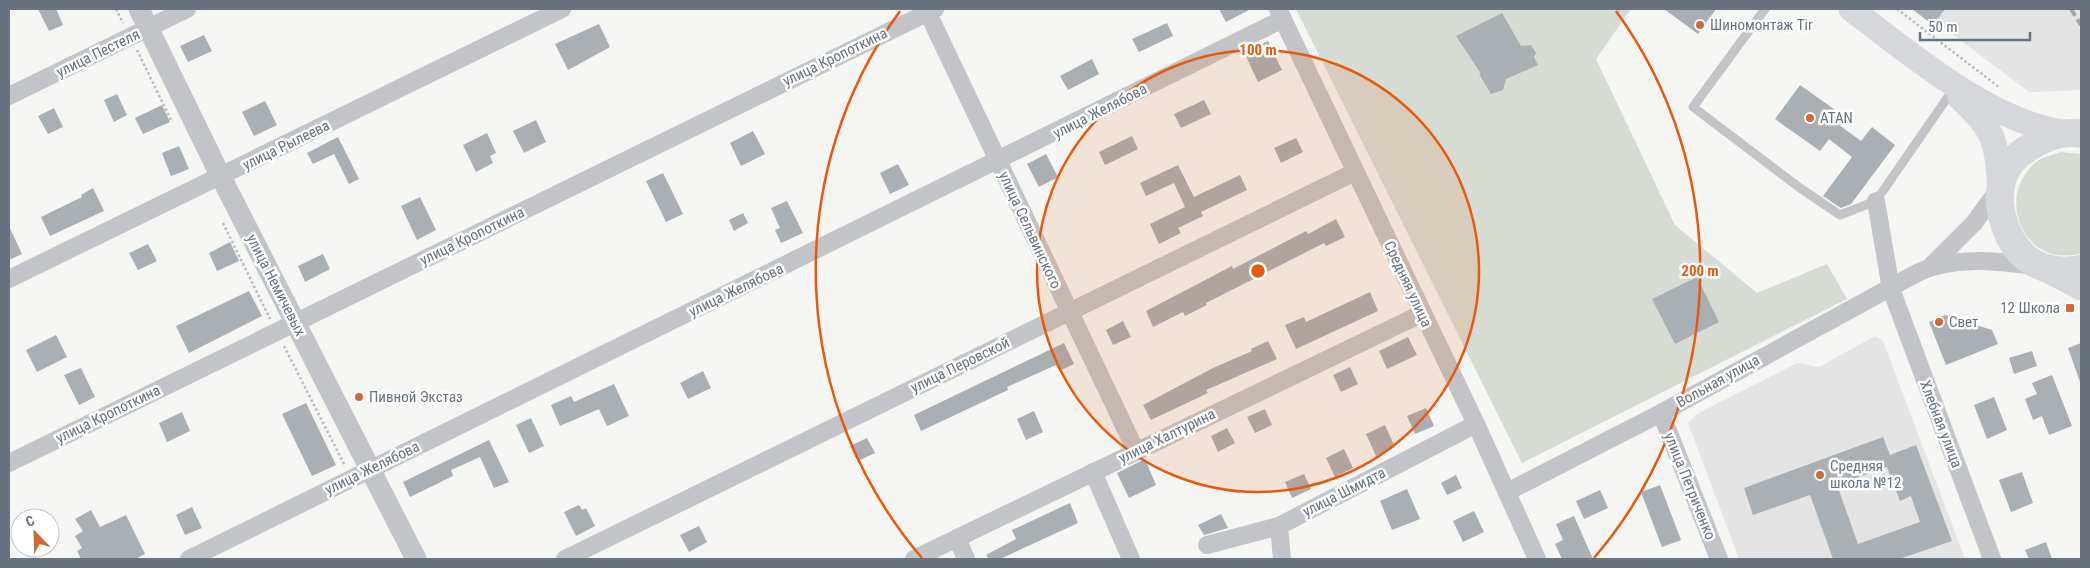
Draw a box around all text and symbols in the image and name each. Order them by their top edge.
scale bar [1920,10,2030,42]
place label: Шиномонтаж Tir [1710,16,1813,34]
text: 50 m [1928,18,1958,36]
marker: Шиномонтаж Tir [1694,19,1706,31]
street label: улица Кропоткина [780,24,890,90]
street label: улица Пестеля [53,25,143,81]
text: 100 m [1239,41,1277,59]
street label: улица Желябова [1050,80,1150,142]
place label: ATAN [1820,109,1853,127]
marker: ATAN [1804,112,1816,124]
street label: улица Рылеева [239,116,333,174]
street label: улица Сельвинского [995,168,1065,292]
street label: улица Кропоткина [417,203,527,269]
street label: улица Немичевых [243,231,310,339]
street label: Средняя улица [1380,238,1436,330]
street label: улица Желябова [686,259,786,321]
centre of rings [1249,262,1267,280]
text: 200 m [1681,262,1719,280]
place label: 12 Школа [2000,299,2060,317]
marker: 12 Школа [2064,302,2076,314]
place label: Свет [1949,313,1978,331]
marker: Свет [1933,316,1945,328]
street label: улица Перовской [908,333,1012,397]
street label: Вольная улица [1673,351,1763,411]
street label: Хлебная улица [1916,378,1966,470]
street label: улица Кропоткина [53,381,163,447]
place label: Пивной Экстаз [369,388,463,406]
marker: Пивной Экстаз [353,391,365,403]
street label: улица Халтурина [1116,405,1218,467]
street label: улица Петриченко [1660,430,1720,542]
street label: улица Желябова [322,437,422,499]
place label: Средняя школа №12 [1830,457,1901,492]
street label: улица Шмидта [1300,463,1388,521]
marker: Средняя школа №12 [1814,469,1826,481]
north arrow [10,508,60,558]
text: С [23,512,37,530]

